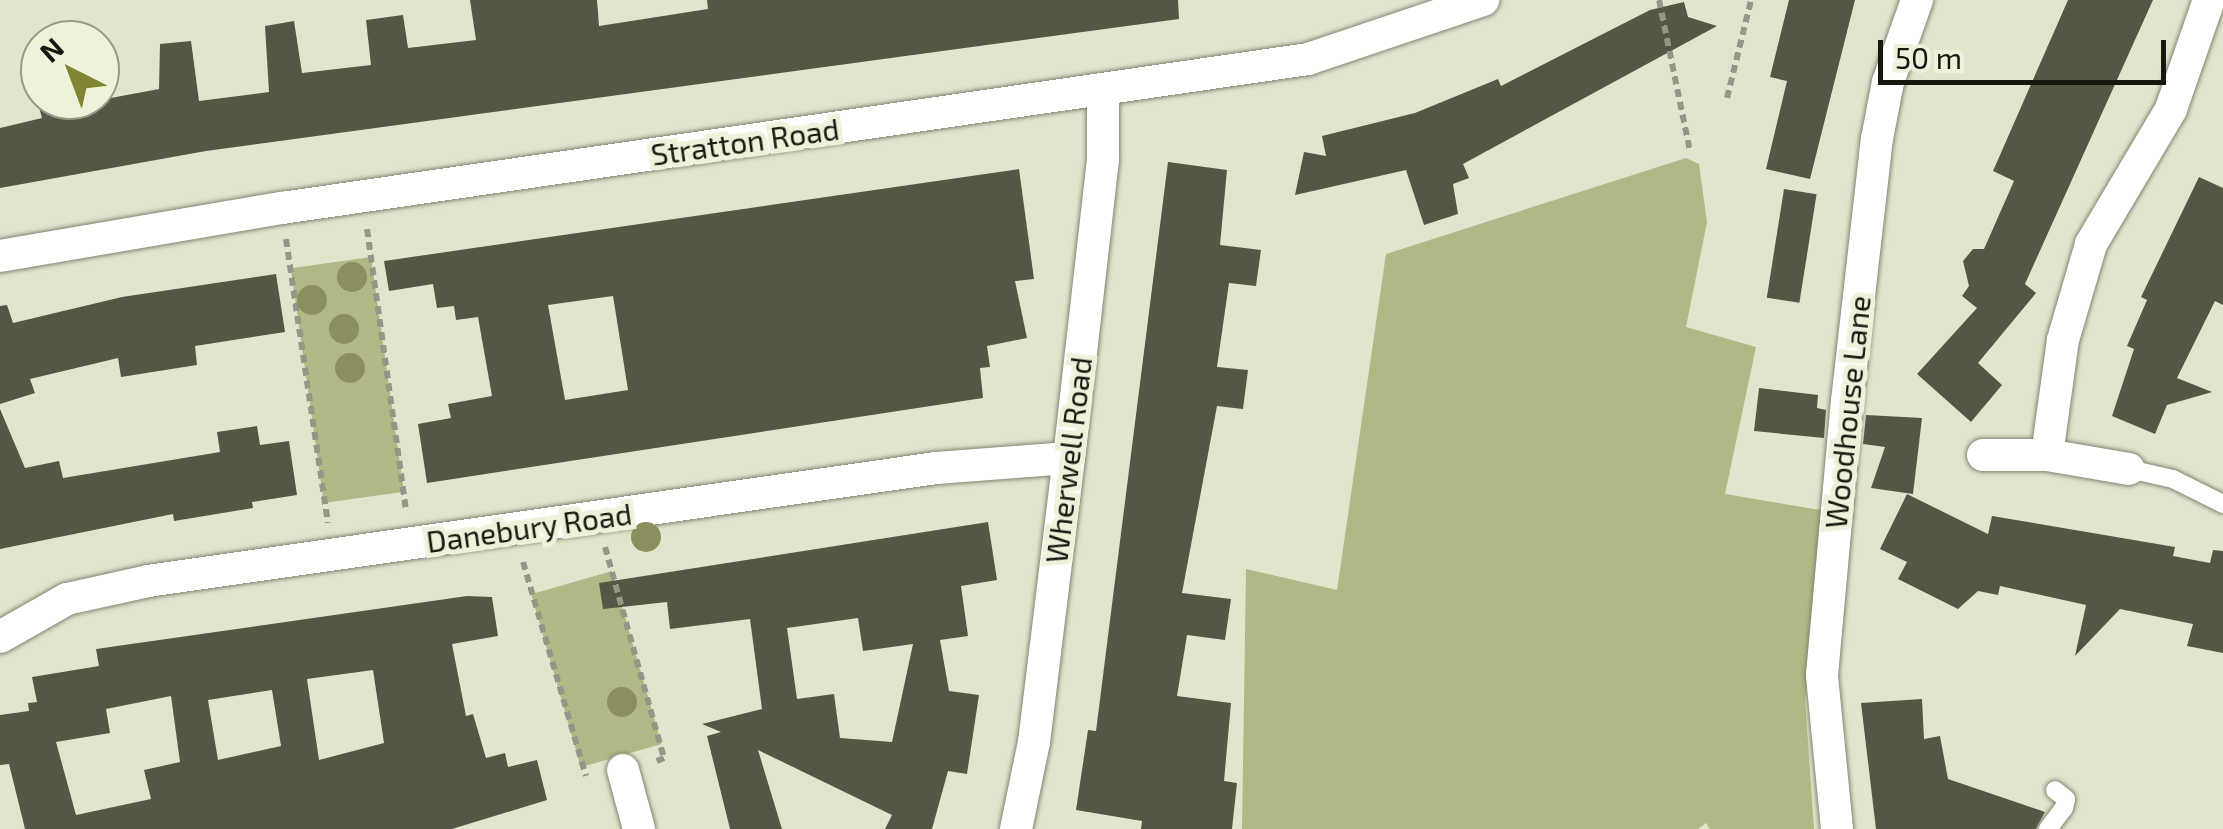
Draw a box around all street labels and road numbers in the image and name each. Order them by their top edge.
street label: Stratton Road [649,110,841,172]
street label: Woodhouse Lane [1817,294,1877,530]
street label: Wherwell Road [1037,354,1099,566]
street label: Danebury Road [424,495,634,559]

